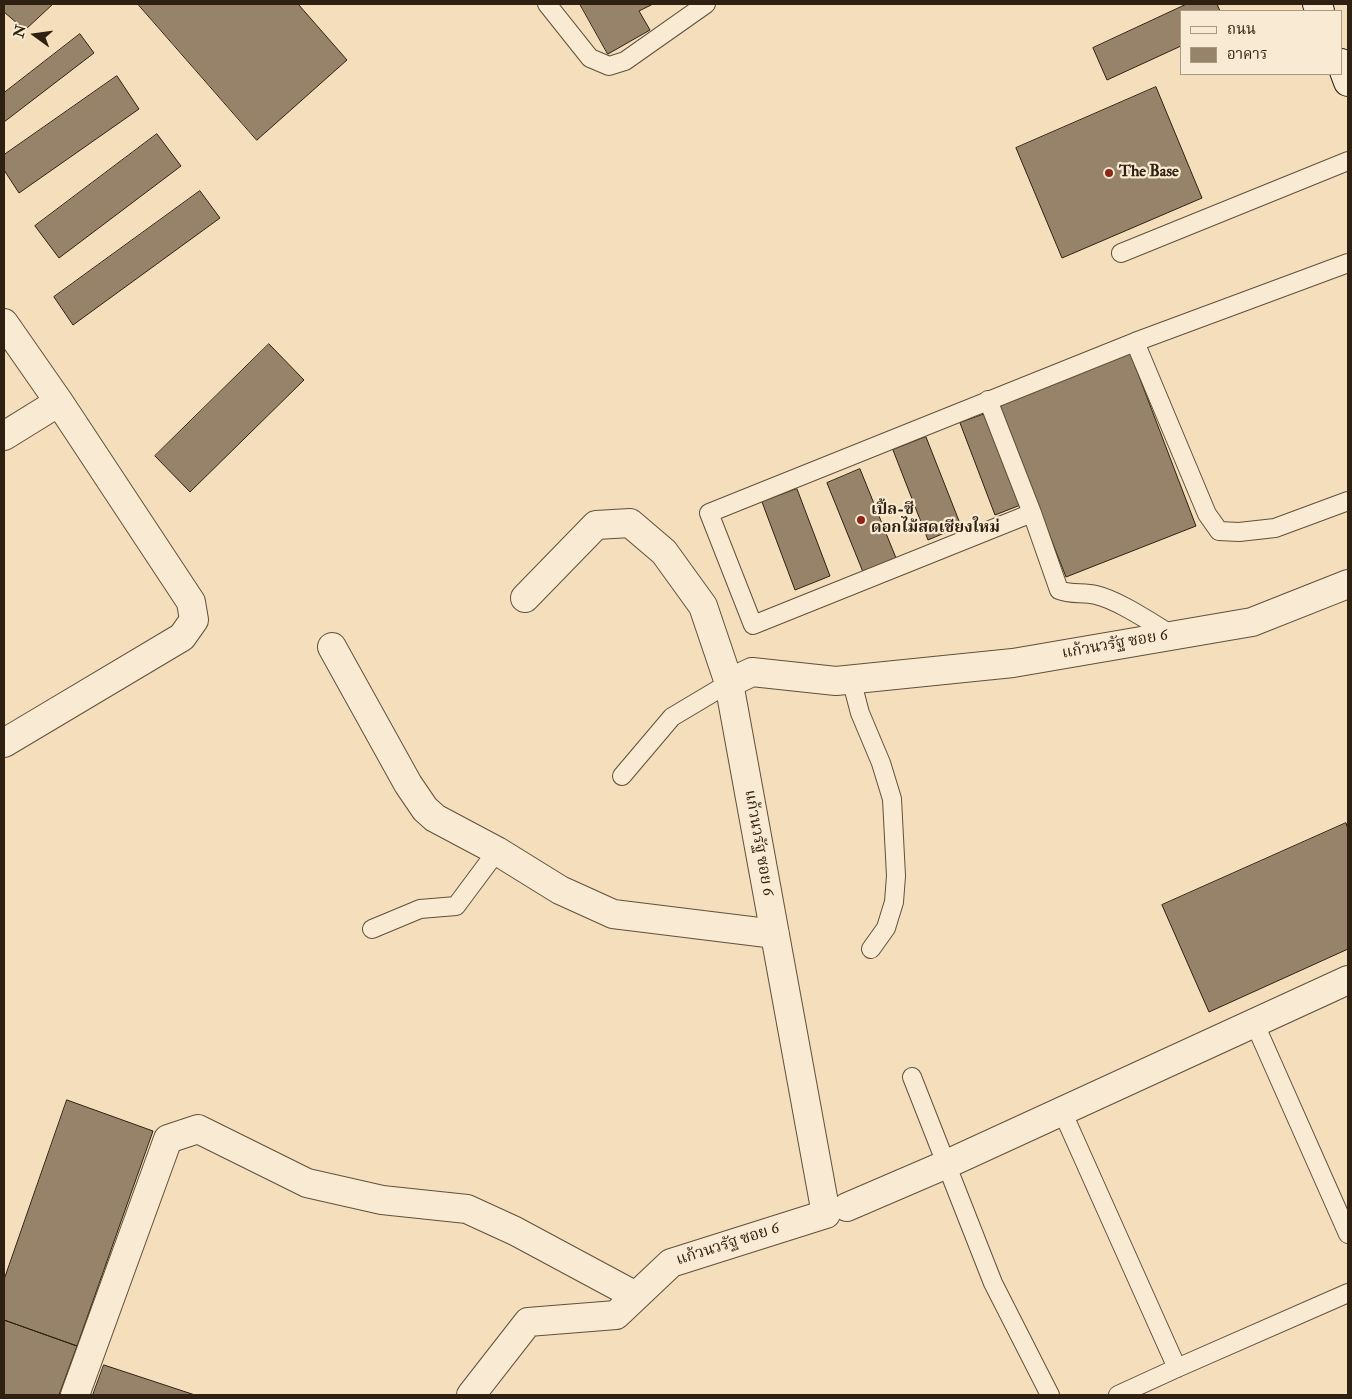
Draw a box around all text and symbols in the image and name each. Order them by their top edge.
north arrow [10,10,60,60]
legend [1180,10,1342,75]
text: ถนน [1227,20,1256,39]
text: N [10,23,30,39]
text: อาคาร [1227,45,1267,64]
place label: The Base [1119,163,1179,183]
marker: The Base [1103,167,1115,179]
place label: เปิ้ล-ซี ดอกไม้สดเชียงใหม่ [871,501,1000,539]
marker: เปิ้ล-ซี ดอกไม้สดเชียงใหม่ [855,514,867,526]
street label: แก้วนวรัฐ ซอย 6 [1061,626,1169,664]
street label: แก้วนวรัฐ ซอย 6 [739,789,777,897]
street label: แก้วนวรัฐ ซอย 6 [674,1219,782,1271]

